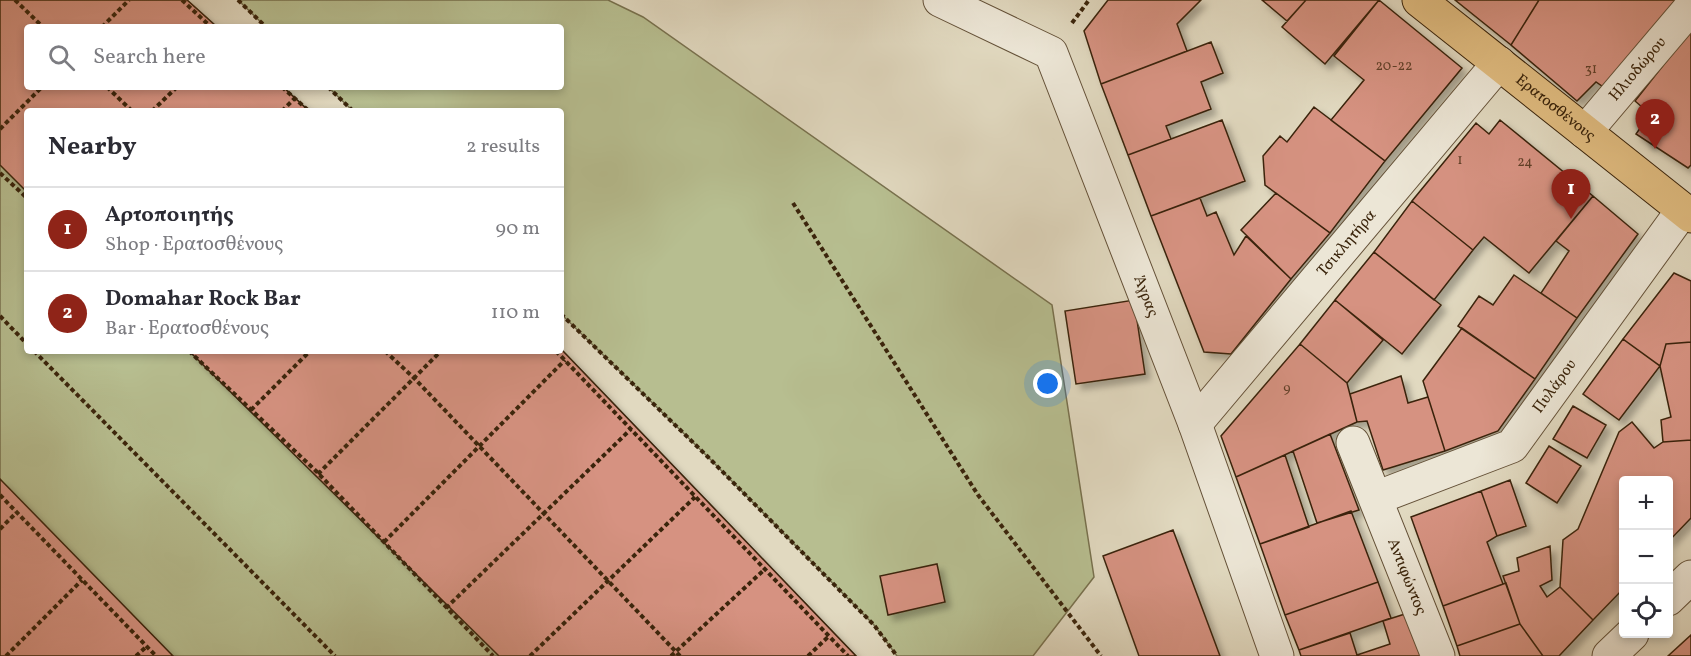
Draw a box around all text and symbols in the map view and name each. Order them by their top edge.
search box [24,24,564,90]
street label: Ηλιοδώρου [1604,32,1672,106]
icon: search [45,41,78,74]
text: Search here [93,42,206,73]
house number: 20-22 [1375,57,1413,76]
house number: 31 [1585,60,1597,79]
street label: Ερατοσθένους [1510,69,1600,147]
pin: 2 [1636,100,1674,149]
text: Nearby [48,129,137,165]
text: 2 results [466,133,540,161]
house number: 1 [1457,151,1463,170]
house number: 24 [1517,153,1533,172]
pin: 1 [1552,170,1590,219]
text: Αρτοποιητής [105,200,234,231]
street label: Τσικλητήρα [1312,205,1382,282]
text: 1 [63,215,72,243]
text: 90 m [496,215,540,243]
text: Shop · Ερατοσθένους [105,231,283,259]
street label: Άγρας [1127,272,1163,320]
text: Domahar Rock Bar [105,284,301,315]
text: 2 [62,299,73,327]
text: 110 m [491,299,540,327]
text: Bar · Ερατοσθένους [105,315,269,343]
street label: Πυλάρου [1528,355,1582,418]
your location [1033,369,1062,398]
house number: 9 [1283,379,1291,398]
map controls [1619,476,1673,638]
button: + [1619,476,1673,530]
button: − [1619,530,1673,584]
street label: Αντιφώντος [1381,535,1432,618]
button: locate [1619,584,1673,638]

